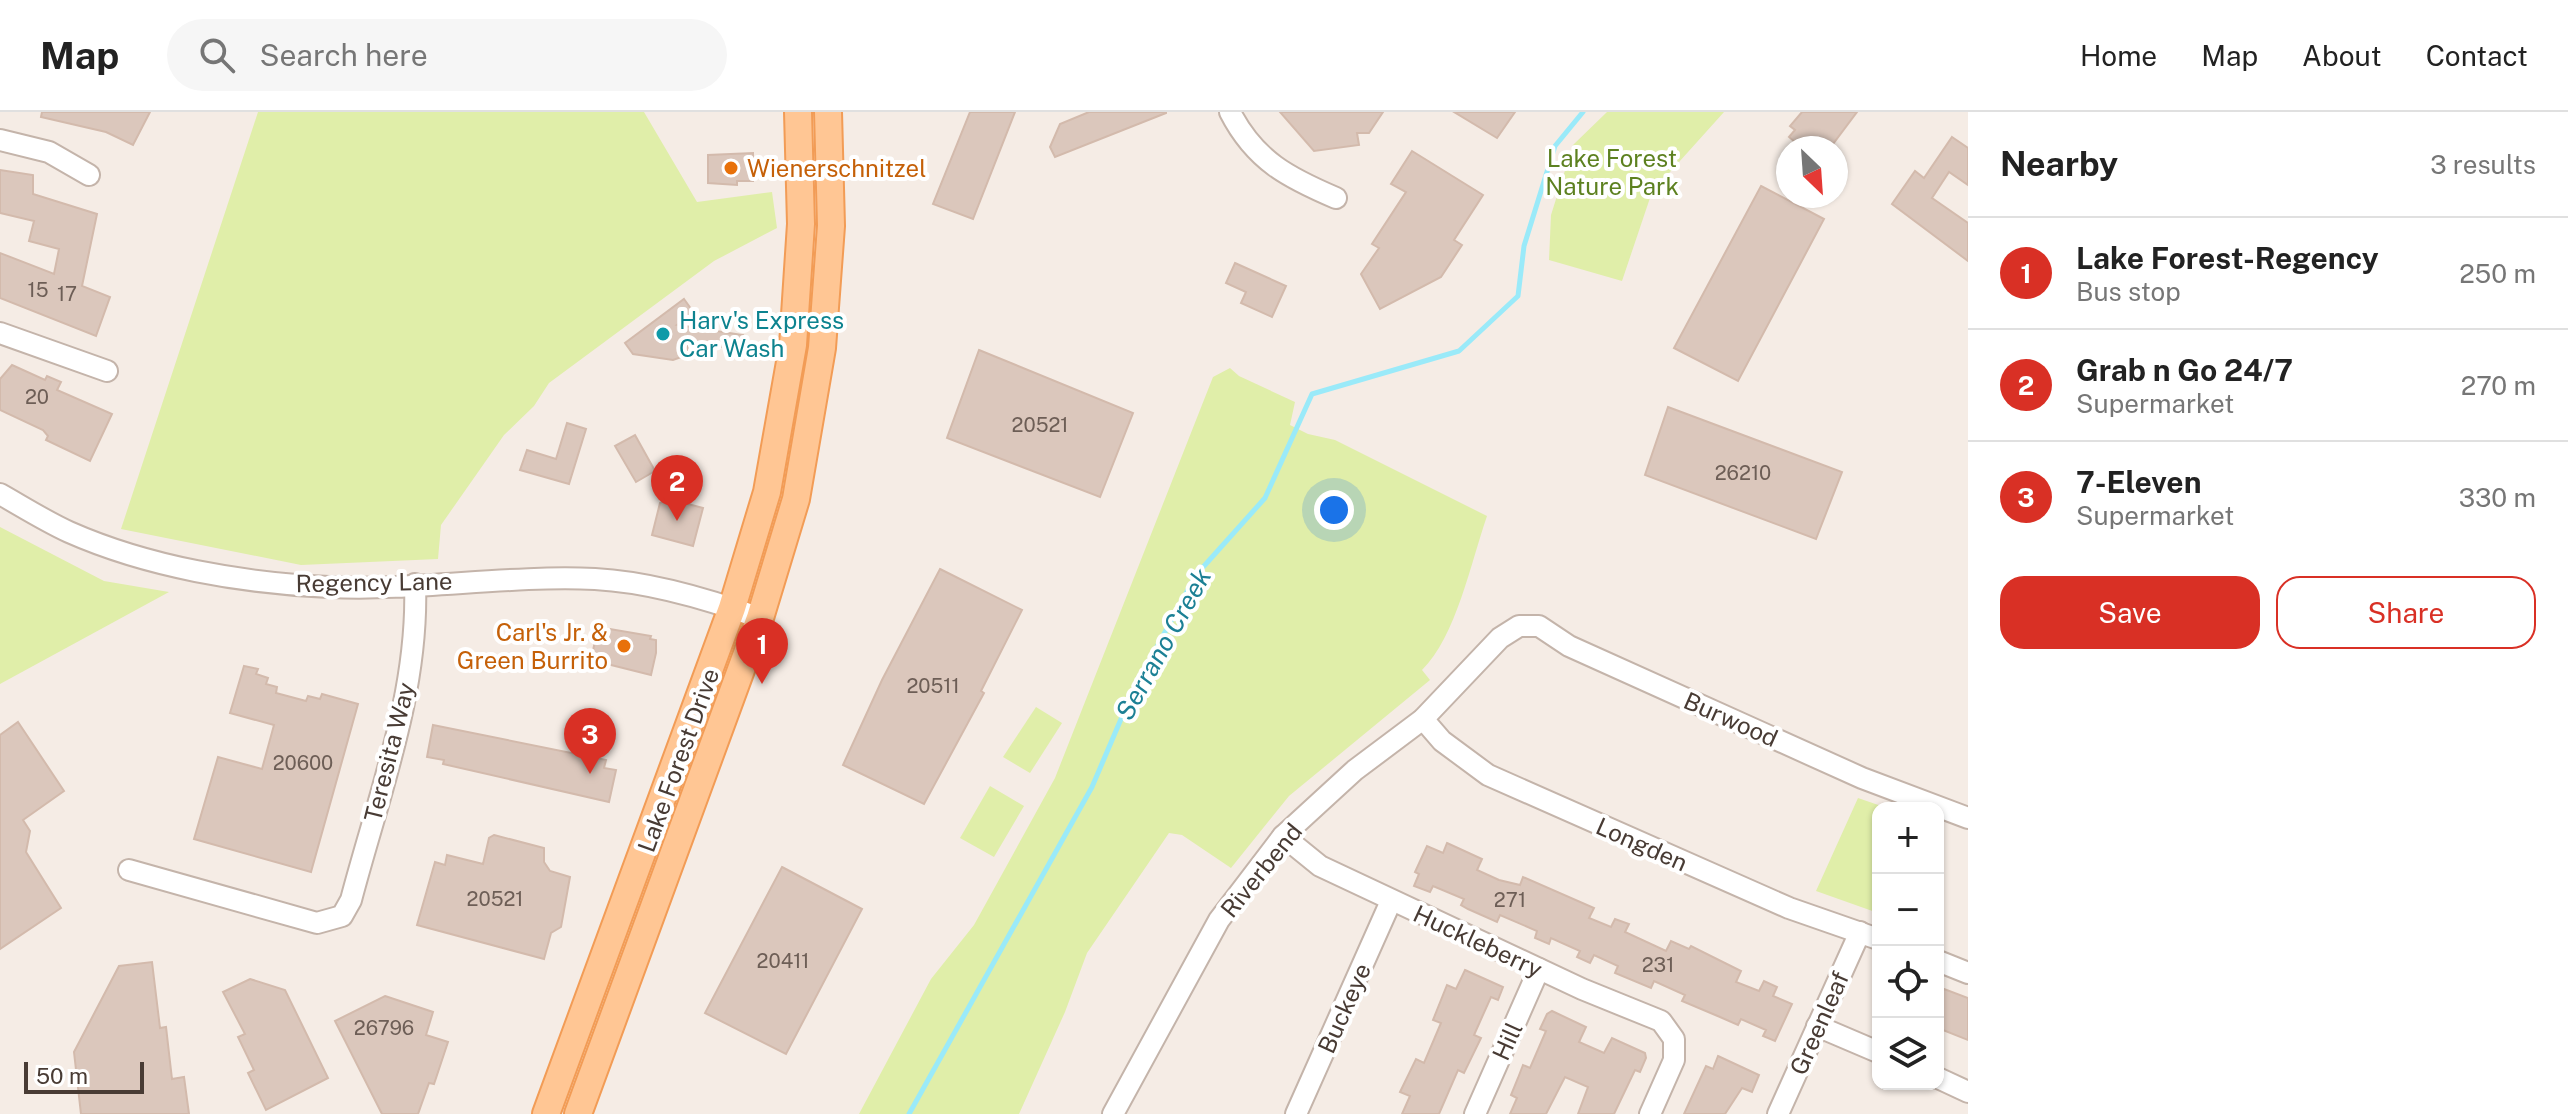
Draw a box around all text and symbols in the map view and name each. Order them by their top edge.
search box [167,19,727,91]
text: Map [40,33,119,78]
icon: search [195,33,239,77]
text: Search here [259,37,428,73]
text: Home [2080,39,2157,72]
text: Map [2201,39,2258,72]
text: About [2302,39,2382,72]
text: Contact [2426,39,2528,72]
north arrow [1776,136,1848,208]
park label: Lake Forest Nature Park [1545,144,1679,200]
text: Nearby [2000,144,2118,184]
text: 3 results [2430,149,2536,180]
place label: Wienerschnitzel [747,154,926,182]
marker: Wienerschnitzel [722,159,740,177]
text: Lake Forest-Regency [2076,240,2379,276]
text: 1 [2020,258,2032,289]
text: 250 m [2459,258,2536,289]
text: Bus stop [2076,276,2181,307]
house number: 15 [28,278,48,302]
house number: 17 [57,282,77,306]
place label: Harv's Express Car Wash [679,306,844,362]
marker: Harv's Express Car Wash [654,325,672,343]
text: Grab n Go 24/7 [2076,352,2293,388]
text: 2 [2018,370,2034,401]
text: 270 m [2461,370,2536,401]
house number: 20 [25,385,49,409]
text: Supermarket [2076,388,2234,419]
house number: 20521 [1011,413,1069,437]
pin: 2 [651,455,703,521]
house number: 26210 [1715,461,1771,485]
text: 7-Eleven [2076,464,2201,500]
text: 3 [2017,482,2035,513]
text: 330 m [2459,482,2536,513]
your location [1314,490,1354,530]
text: Supermarket [2076,500,2234,531]
water label: Serrano Creek [1109,563,1217,725]
street label: Regency Lane [295,567,453,597]
button: Save [2000,576,2260,649]
button: Share [2276,576,2536,649]
place label: Carl's Jr. & Green Burrito [457,618,608,674]
pin: 1 [736,618,788,684]
marker: Carl's Jr. & Green Burrito [615,637,633,655]
street label: Lake Forest Drive [632,664,724,856]
house number: 20511 [906,674,960,698]
street label: Teresita Way [358,679,420,824]
street label: Burwood [1680,686,1782,752]
pin: 3 [564,708,616,774]
house number: 20600 [273,751,333,775]
map controls [1872,802,1944,1090]
button: + [1872,802,1944,874]
street label: Longden [1592,811,1692,877]
street label: Riverbend [1215,817,1307,923]
button: − [1872,874,1944,946]
house number: 20521 [466,887,524,911]
house number: 271 [1494,888,1526,912]
street label: Huckleberry [1409,899,1547,983]
button: locate [1872,946,1944,1018]
house number: 20411 [757,949,809,973]
house number: 231 [1642,953,1674,977]
street label: Buckeye [1312,959,1376,1057]
street label: Greenleaf [1784,967,1854,1079]
house number: 26796 [354,1016,414,1040]
street label: Hill [1486,1018,1528,1064]
button: layers [1872,1018,1944,1090]
scale bar [24,1058,144,1094]
text: 50 m [36,1063,88,1089]

